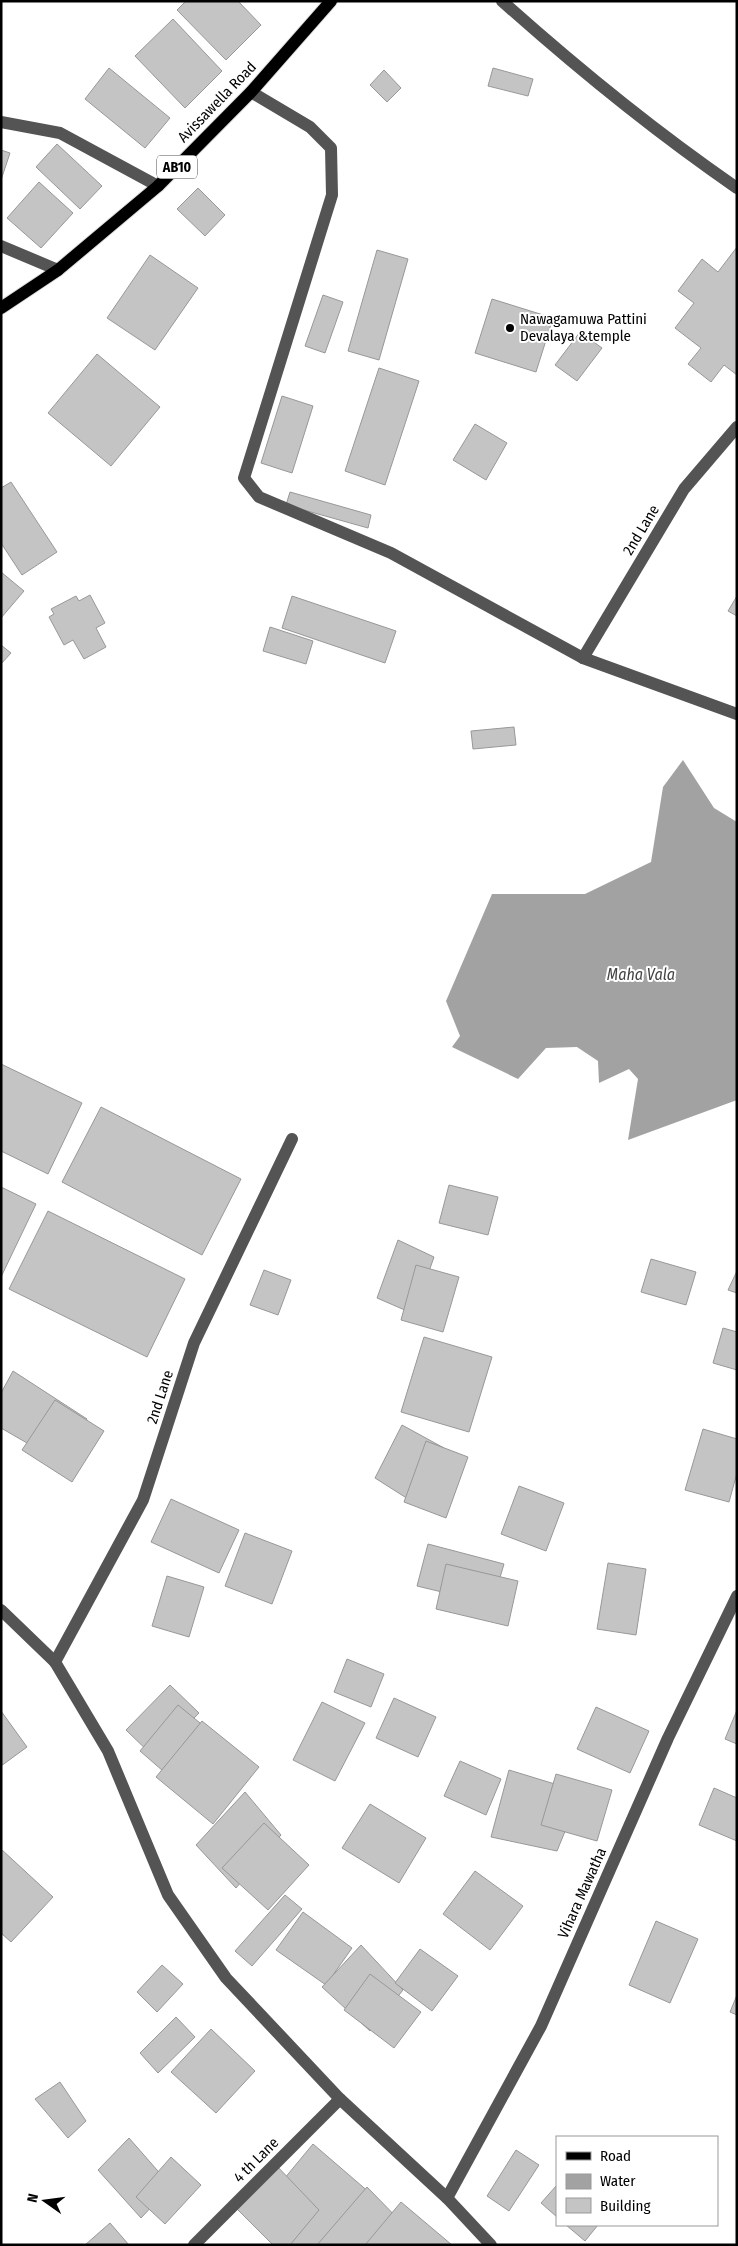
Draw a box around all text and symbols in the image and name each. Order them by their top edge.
street label: Avissawella Road [174,58,260,146]
road number: AB10 [157,156,197,178]
place label: Nawagamuwa Pattini Devalaya &temple [520,310,647,345]
marker: Nawagamuwa Pattini Devalaya &temple [504,322,516,334]
street label: 2nd Lane [619,502,663,558]
water label: Maha Vala [607,965,675,984]
street label: 2nd Lane [143,1368,177,1426]
street label: Vihara Mawatha [554,1845,610,1941]
street label: 4 th Lane [230,2134,282,2186]
legend [556,2136,718,2226]
text: Road [600,2147,631,2165]
text: Water [600,2172,636,2190]
north arrow [20,2176,70,2226]
text: N [24,2192,42,2204]
text: Building [600,2197,651,2215]

